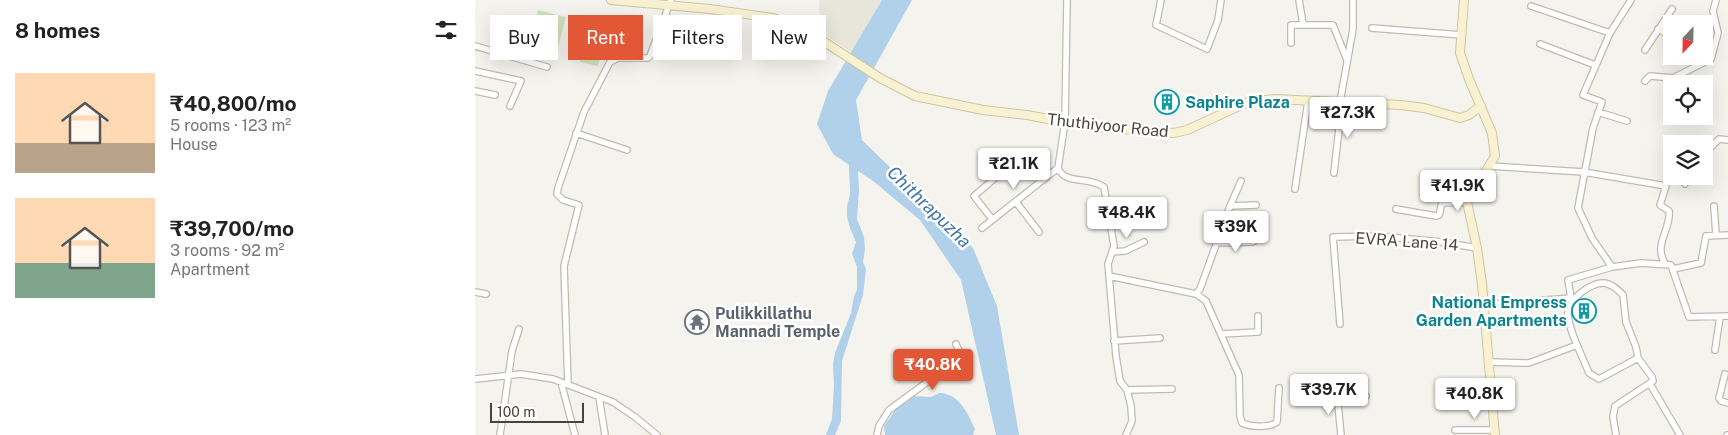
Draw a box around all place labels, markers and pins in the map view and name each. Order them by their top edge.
building icon: Saphire Plaza [1154,89,1180,115]
place label: Saphire Plaza [1185,93,1290,112]
pin: ₹27.3K [1307,96,1389,139]
pin: ₹21.1K [973,148,1055,190]
pin: ₹41.9K [1417,170,1499,212]
pin: ₹48.4K [1086,196,1168,239]
pin: ₹39K [1206,210,1266,253]
place label: National Empress Garden Apartments [1416,293,1567,330]
building icon: National Empress Garden Apartments [1571,298,1597,324]
place label: Pulikkillathu Mannadi Temple [715,304,840,341]
temple icon: Pulikkillathu Mannadi Temple [684,309,710,335]
pin: ₹40.8K [892,348,974,391]
pin: ₹39.7K [1288,374,1370,416]
pin: ₹40.8K [1434,378,1516,420]

